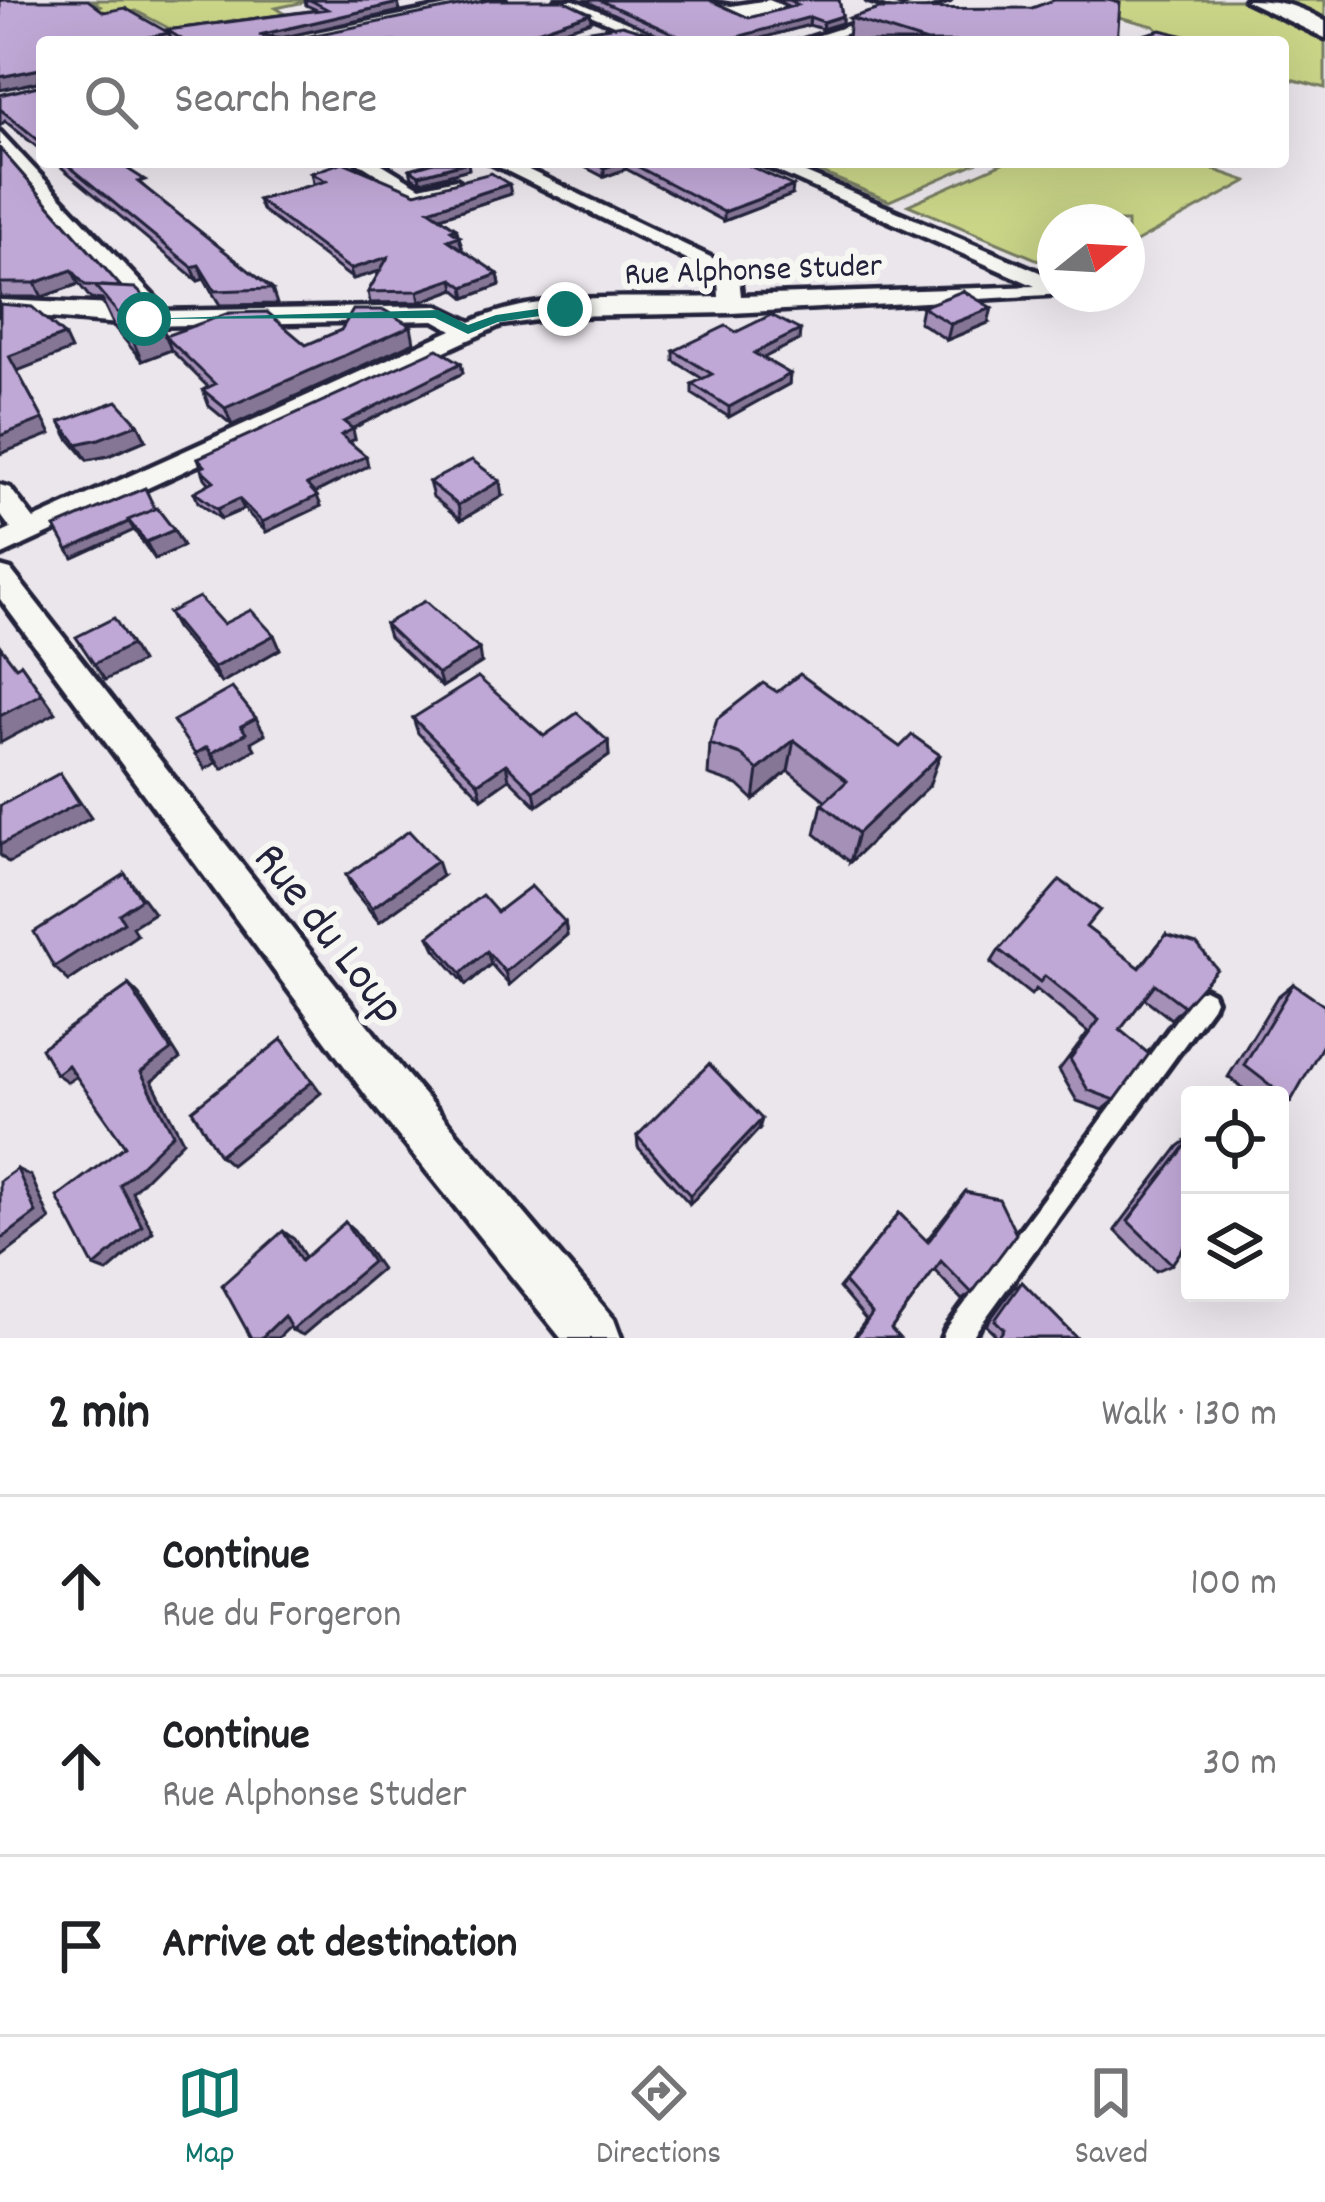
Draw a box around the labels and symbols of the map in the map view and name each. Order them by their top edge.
north arrow [1037,204,1145,312]
street label: Rue Alphonse Studer [624,244,884,300]
route end [538,282,592,336]
route start [117,292,171,346]
street label: Rue du Loup [233,830,419,1041]

